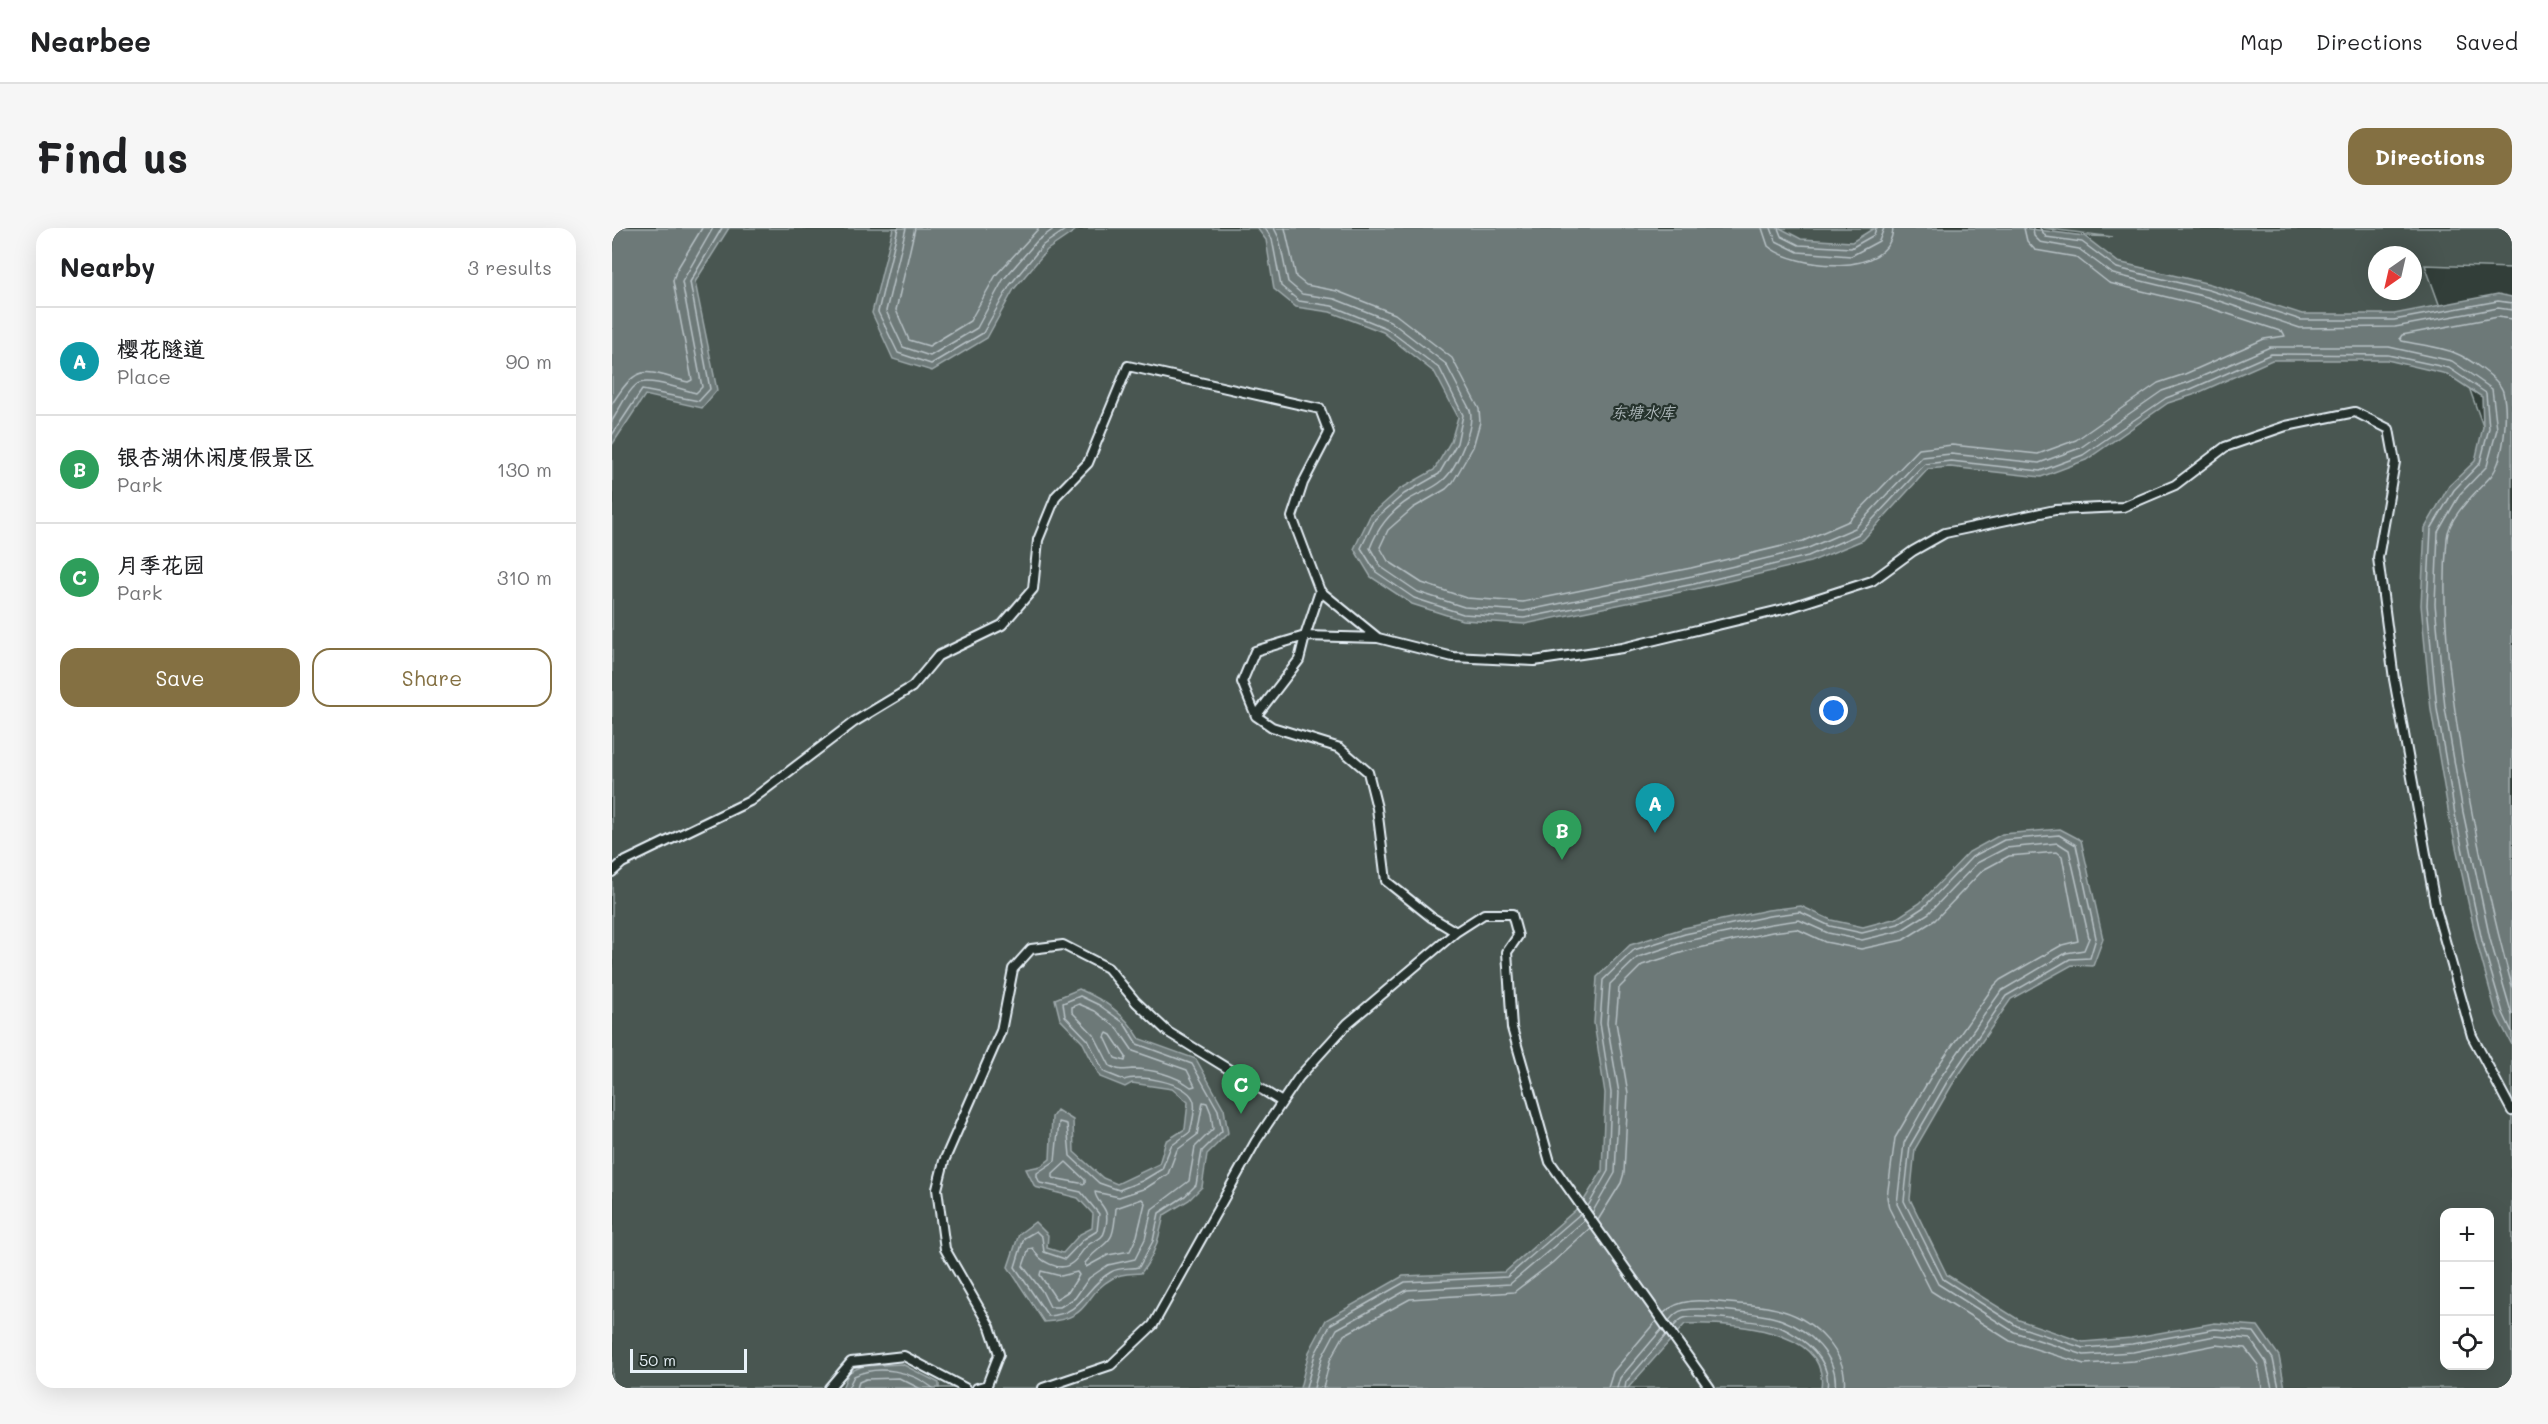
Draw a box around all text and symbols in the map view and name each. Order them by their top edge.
text: Nearbee [30,23,151,59]
text: Map [2240,28,2283,55]
text: Directions [2316,28,2423,55]
text: Saved [2456,28,2518,55]
button: Directions [2348,128,2512,185]
text: Find us [36,129,188,184]
north arrow [2368,246,2422,300]
text: Nearby [60,250,155,284]
text: 3 results [467,254,552,280]
text: 樱花隧道 [117,334,205,363]
text: A [73,348,86,374]
text: 90 m [506,348,552,374]
text: Place [117,363,171,389]
water label: 东塘水库 [1611,401,1677,422]
text: 银杏湖休闲度假景区 [117,442,315,471]
text: B [73,456,86,482]
text: 130 m [497,456,552,482]
text: Park [117,471,162,497]
text: 月季花园 [117,550,205,579]
text: C [72,564,87,590]
text: 310 m [497,564,552,590]
text: Park [117,579,162,605]
button: Save [60,648,300,707]
button: Share [312,648,552,707]
your location [1819,696,1848,725]
pin: A [1636,784,1674,833]
pin: B [1542,810,1582,860]
pin: C [1222,1064,1260,1114]
map controls [2440,1208,2494,1370]
button: + [2440,1208,2494,1262]
button: − [2440,1262,2494,1316]
button: locate [2440,1316,2494,1370]
scale bar [630,1346,747,1374]
text: 50 m [639,1349,676,1370]

